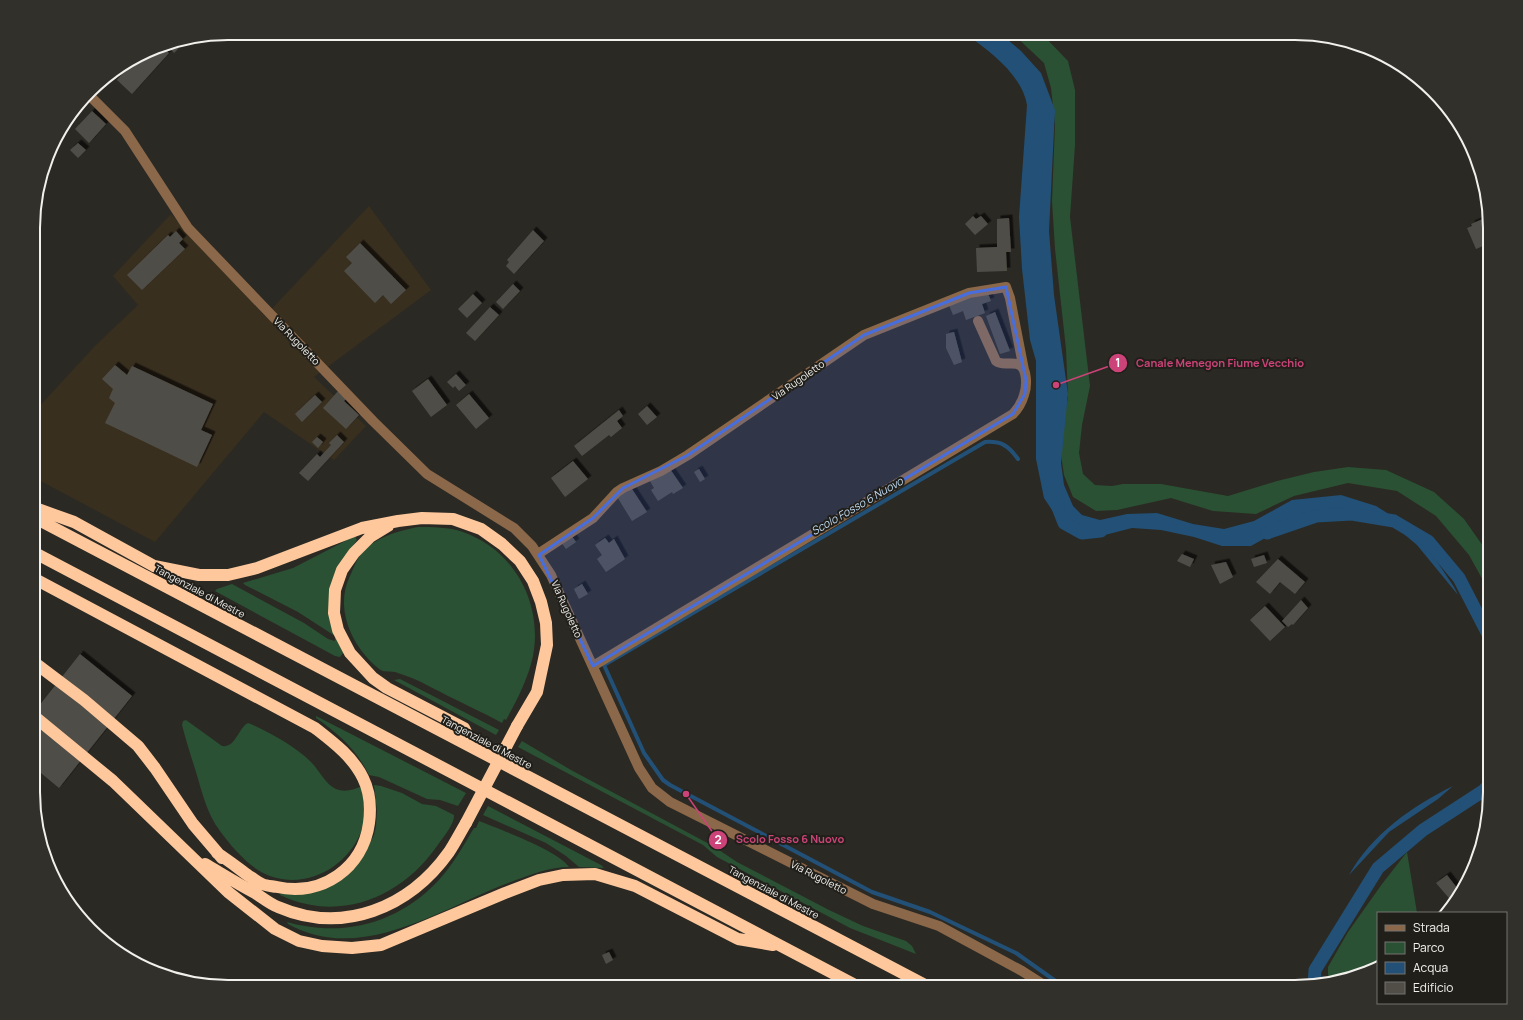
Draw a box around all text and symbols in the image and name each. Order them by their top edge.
street label: Via Rugoletto [271,314,323,368]
callout: Canale Menegon Fiume Vecchio [1108,351,1312,374]
text: 1 [1115,354,1121,371]
text: Canale Menegon Fiume Vecchio [1136,355,1304,370]
street label: Via Rugoletto [769,357,827,403]
water label: Scolo Fosso 6 Nuovo [808,472,907,538]
street label: Tangenziale di Mestre [152,561,248,621]
street label: Via Rugoletto [548,578,586,640]
street label: Tangenziale di Mestre [439,712,535,772]
callout: Scolo Fosso 6 Nuovo [708,828,852,851]
text: 2 [714,831,722,848]
text: Scolo Fosso 6 Nuovo [736,831,844,846]
street label: Via Rugoletto [789,857,850,897]
street label: Tangenziale di Mestre [726,862,822,922]
legend [1377,912,1507,1004]
text: Strada [1413,919,1450,936]
text: Parco [1413,939,1444,956]
text: Acqua [1413,959,1448,976]
text: Edificio [1413,979,1453,996]

